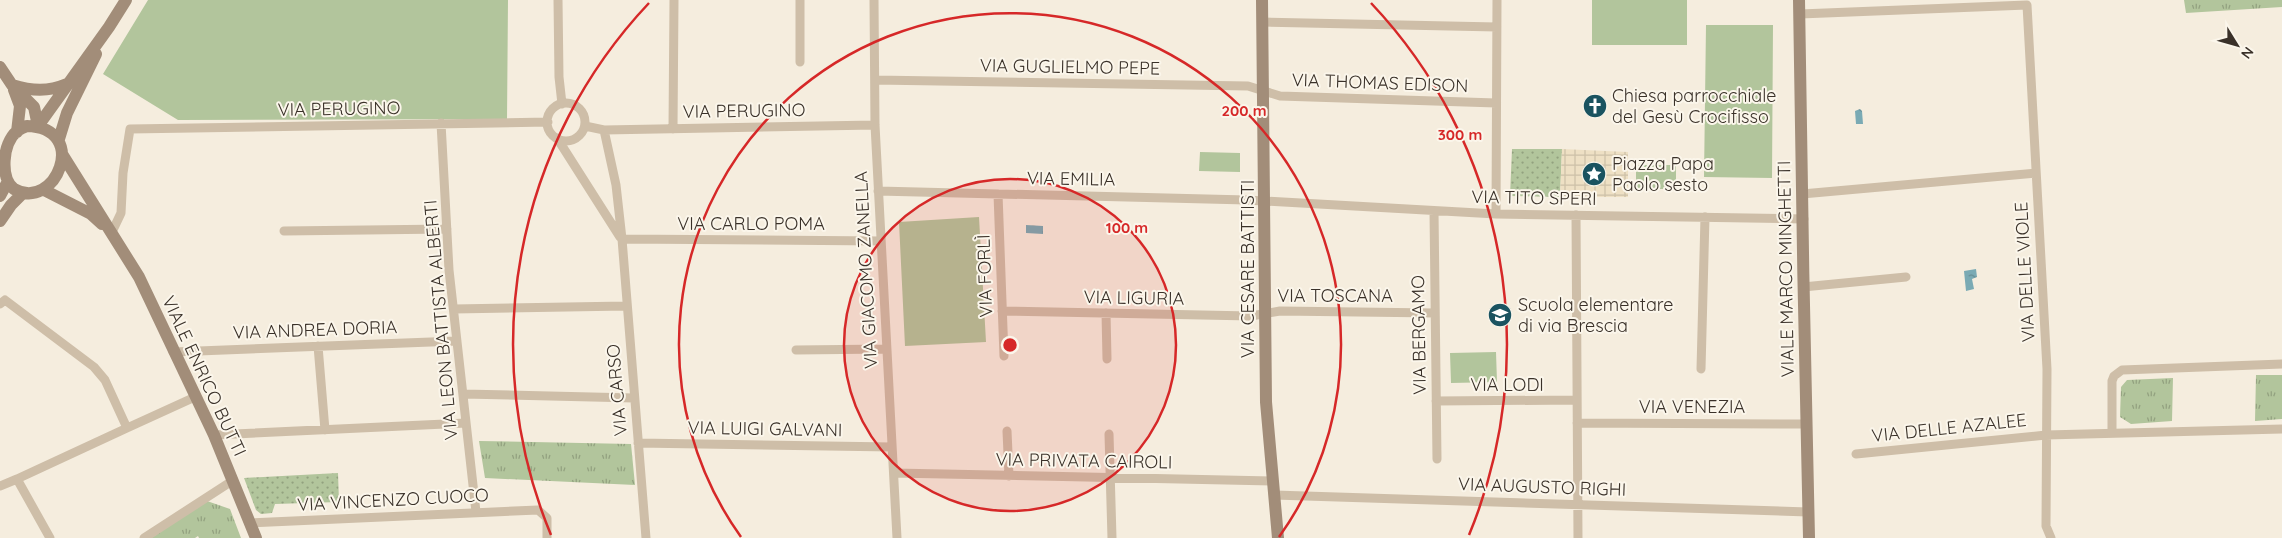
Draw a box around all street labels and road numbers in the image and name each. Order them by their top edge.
street label: VIA GUGLIELMO PEPE [980,53,1160,80]
street label: VIA THOMAS EDISON [1291,68,1469,97]
street label: VIA PERUGINO [277,96,401,121]
street label: VIA PERUGINO [682,98,806,123]
street label: VIALE MARCO MINGHETTI [1772,160,1799,378]
street label: VIA EMILIA [1027,166,1116,191]
street label: VIA GIACOMO ZANELLA [849,170,882,370]
street label: VIA CESARE BATTISTI [1236,180,1259,358]
street label: VIA TITO SPERI [1471,185,1597,210]
street label: VIA LEON BATTISTA ALBERTI [419,199,462,441]
street label: VIA DELLE VIOLE [2009,201,2040,343]
street label: VIA CARLO POMA [677,212,825,235]
street label: VIA FORLÌ [972,234,997,318]
street label: VIA BERGAMO [1406,275,1431,395]
street label: VIA TOSCANA [1277,284,1393,307]
street label: VIA LIGURIA [1083,285,1185,310]
street label: VIALE ENRICO BUTTI [157,292,252,460]
street label: VIA ANDREA DORIA [232,315,398,344]
street label: VIA CARSO [601,343,632,437]
street label: VIA LODI [1470,373,1544,396]
street label: VIA VENEZIA [1639,395,1745,418]
street label: VIA DELLE AZALEE [1870,408,2027,447]
street label: VIA LUIGI GALVANI [687,416,843,441]
street label: VIA PRIVATA CAIROLI [996,447,1173,474]
street label: VIA AUGUSTO RIGHI [1457,472,1627,501]
street label: VIA VINCENZO CUOCO [297,483,489,516]

